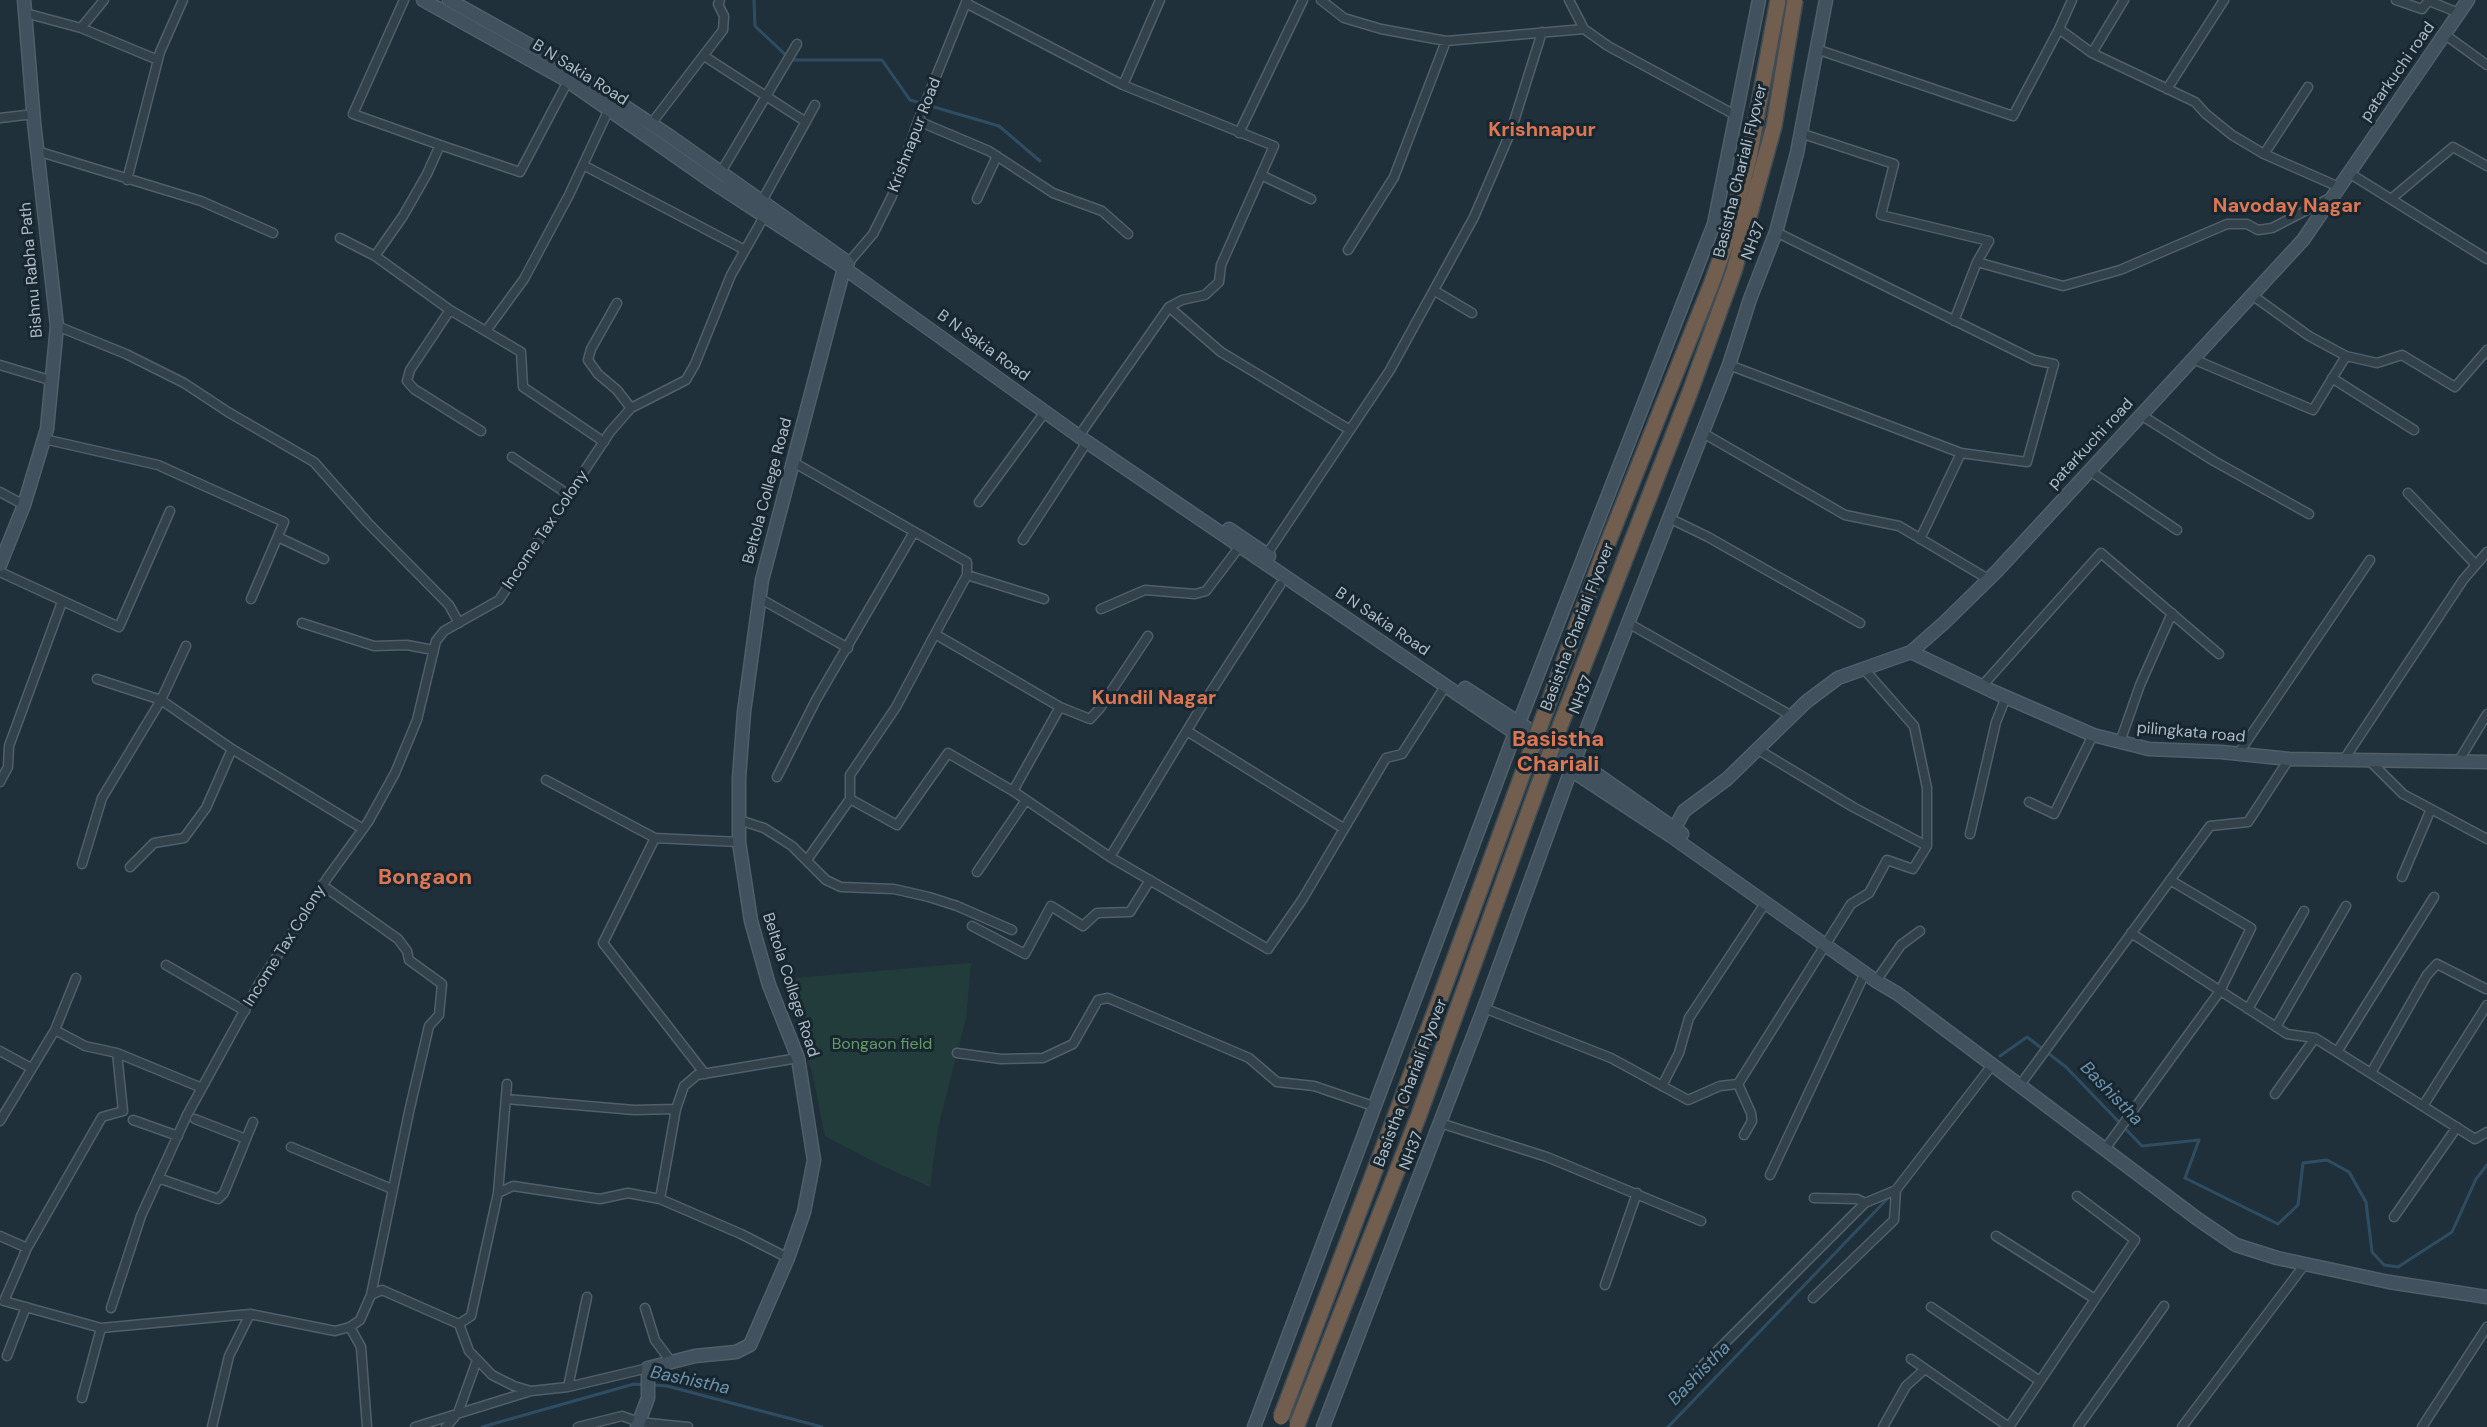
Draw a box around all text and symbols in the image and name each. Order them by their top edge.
street label: patarkuchi road [2357,19,2439,125]
street label: B N Sakia Road [529,36,631,110]
street label: Krishnapur Road [884,75,946,195]
street label: Basistha Chariali Flyover [1710,82,1772,260]
district label: Krishnapur [1488,119,1596,143]
district label: Navoday Nagar [2213,195,2361,219]
street label: Bishnu Rabha Path [16,201,48,339]
street label: NH37 [1738,219,1770,263]
street label: B N Sakia Road [933,306,1033,386]
street label: patarkuchi road [2044,395,2138,493]
street label: Beltola College Road [739,416,797,566]
street label: Income Tax Colony [499,467,593,593]
street label: Basistha Chariali Flyover [1537,540,1619,714]
street label: B N Sakia Road [1331,583,1433,661]
street label: NH37 [1566,673,1598,717]
district label: Kundil Nagar [1092,687,1216,711]
street label: pilingkata road [2136,719,2246,747]
district label: Basistha Chariali [1512,727,1604,778]
district label: Bongaon [378,865,472,891]
street label: Income Tax Colony [240,882,330,1010]
street label: Beltola College Road [758,910,822,1060]
street label: Basistha Chariali Flyover [1370,996,1452,1170]
park label: Bongaon field [832,1035,932,1055]
water label: Bashistha [2075,1057,2147,1131]
street label: NH37 [1396,1129,1428,1173]
water label: Bashistha [1664,1337,1736,1411]
water label: Bashistha [648,1362,732,1400]

